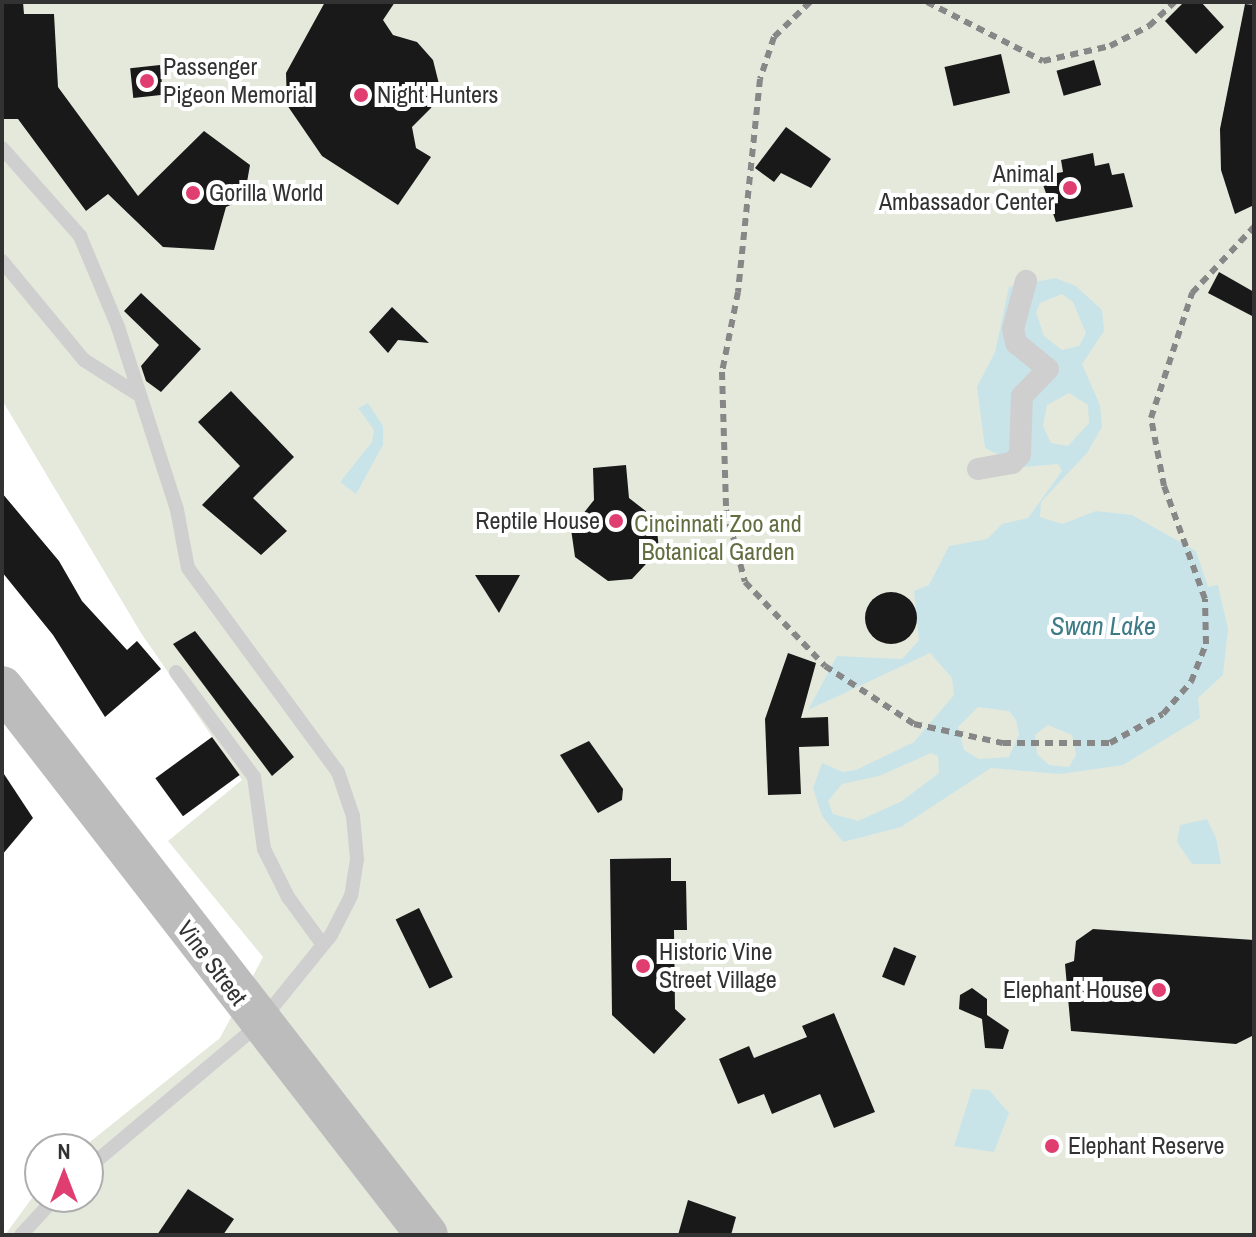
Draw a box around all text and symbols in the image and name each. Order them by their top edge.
place label: Passenger Pigeon Memorial [163,53,313,109]
marker: Passenger Pigeon Memorial [138,72,156,90]
place label: Night Hunters [377,81,498,109]
marker: Night Hunters [352,86,370,104]
place label: Animal Ambassador Center [879,160,1054,216]
place label: Gorilla World [209,179,323,207]
marker: Animal Ambassador Center [1061,179,1079,197]
marker: Gorilla World [184,184,202,202]
place label: Reptile House [475,507,600,535]
park label: Cincinnati Zoo and Botanical Garden [634,510,802,566]
marker: Reptile House [607,512,625,530]
water label: Swan Lake [1050,610,1156,642]
street label: Vine Street [171,915,253,1011]
place label: Historic Vine Street Village [659,938,777,994]
marker: Historic Vine Street Village [634,957,652,975]
place label: Elephant House [1003,976,1143,1004]
marker: Elephant House [1150,981,1168,999]
place label: Elephant Reserve [1068,1132,1224,1160]
north arrow [24,1133,104,1213]
text: N [57,1136,71,1166]
marker: Elephant Reserve [1043,1137,1061,1155]

